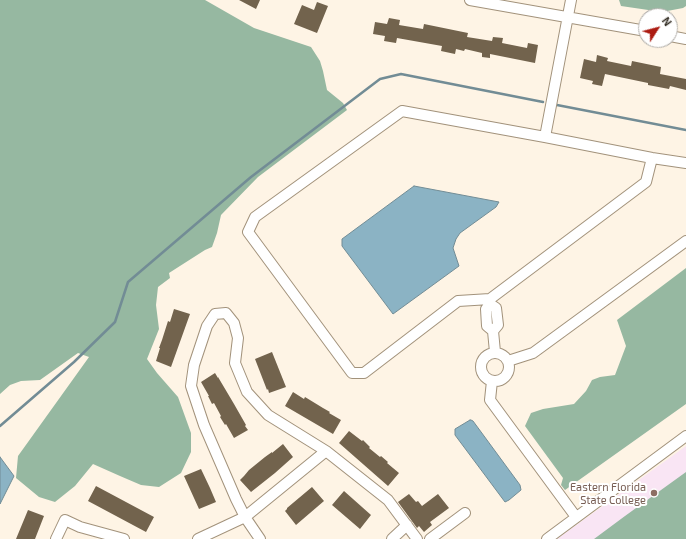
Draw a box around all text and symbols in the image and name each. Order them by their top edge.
north arrow [638,8,678,48]
text: N [660,14,675,28]
place label: Eastern Florida State College [570,480,646,506]
marker: Eastern Florida State College [649,488,659,498]

